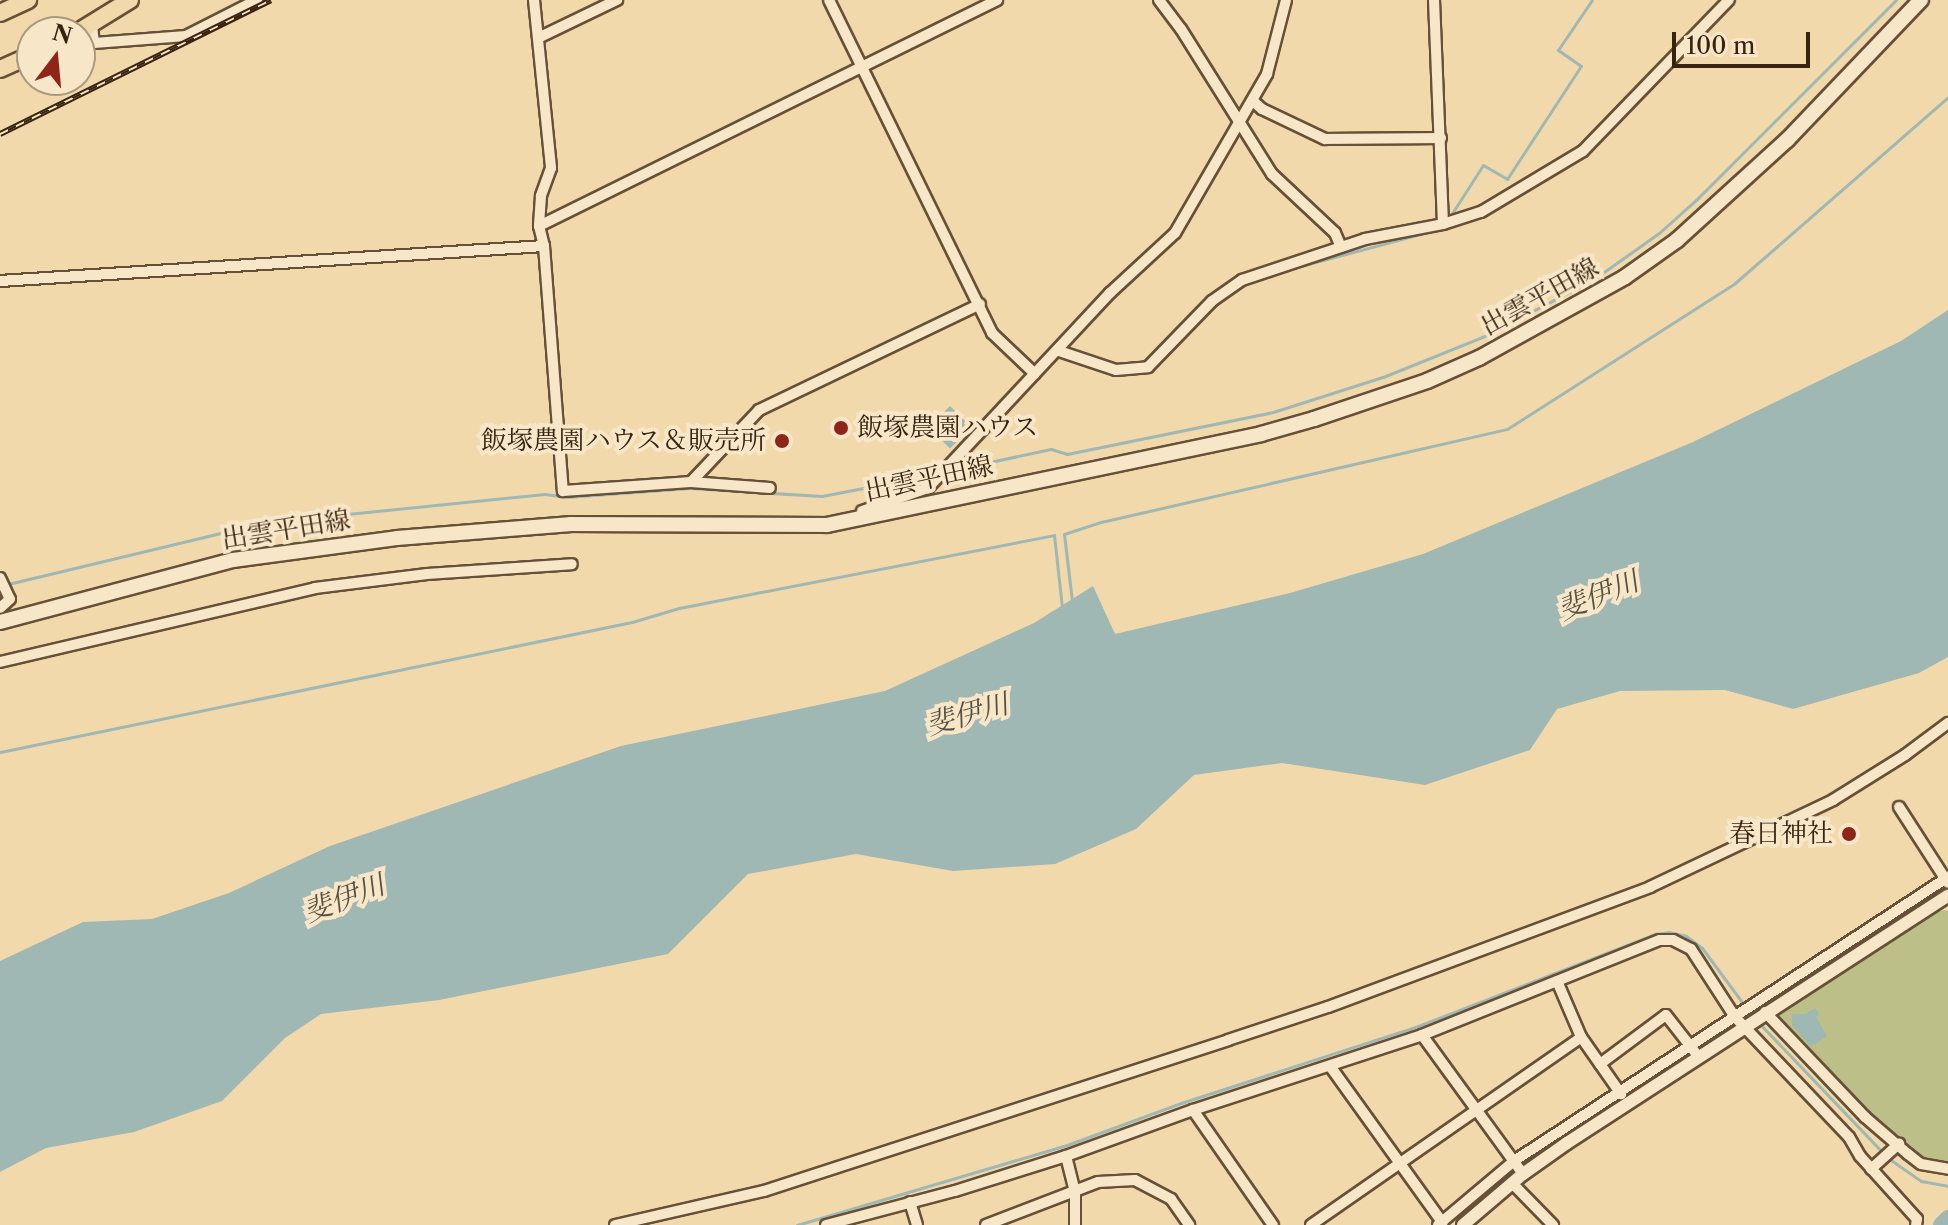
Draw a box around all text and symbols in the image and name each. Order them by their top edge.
north arrow [16,16,96,96]
scale bar [1676,16,1814,66]
text: N [49,19,75,50]
text: 100 m [1686,31,1755,60]
street label: 出雲平田線 [1476,252,1604,342]
place label: 飯塚農園ハウス [857,412,1039,444]
marker: 飯塚農園ハウス [832,419,850,437]
place label: 飯塚農園ハウス＆販売所 [480,425,766,457]
marker: 飯塚農園ハウス＆販売所 [773,432,791,450]
street label: 出雲平田線 [862,450,996,508]
street label: 出雲平田線 [219,504,353,556]
water label: 斐伊川 [1553,564,1643,626]
water label: 斐伊川 [922,686,1012,742]
place label: 春日神社 [1729,818,1833,850]
marker: 春日神社 [1840,825,1858,843]
water label: 斐伊川 [299,867,389,929]

